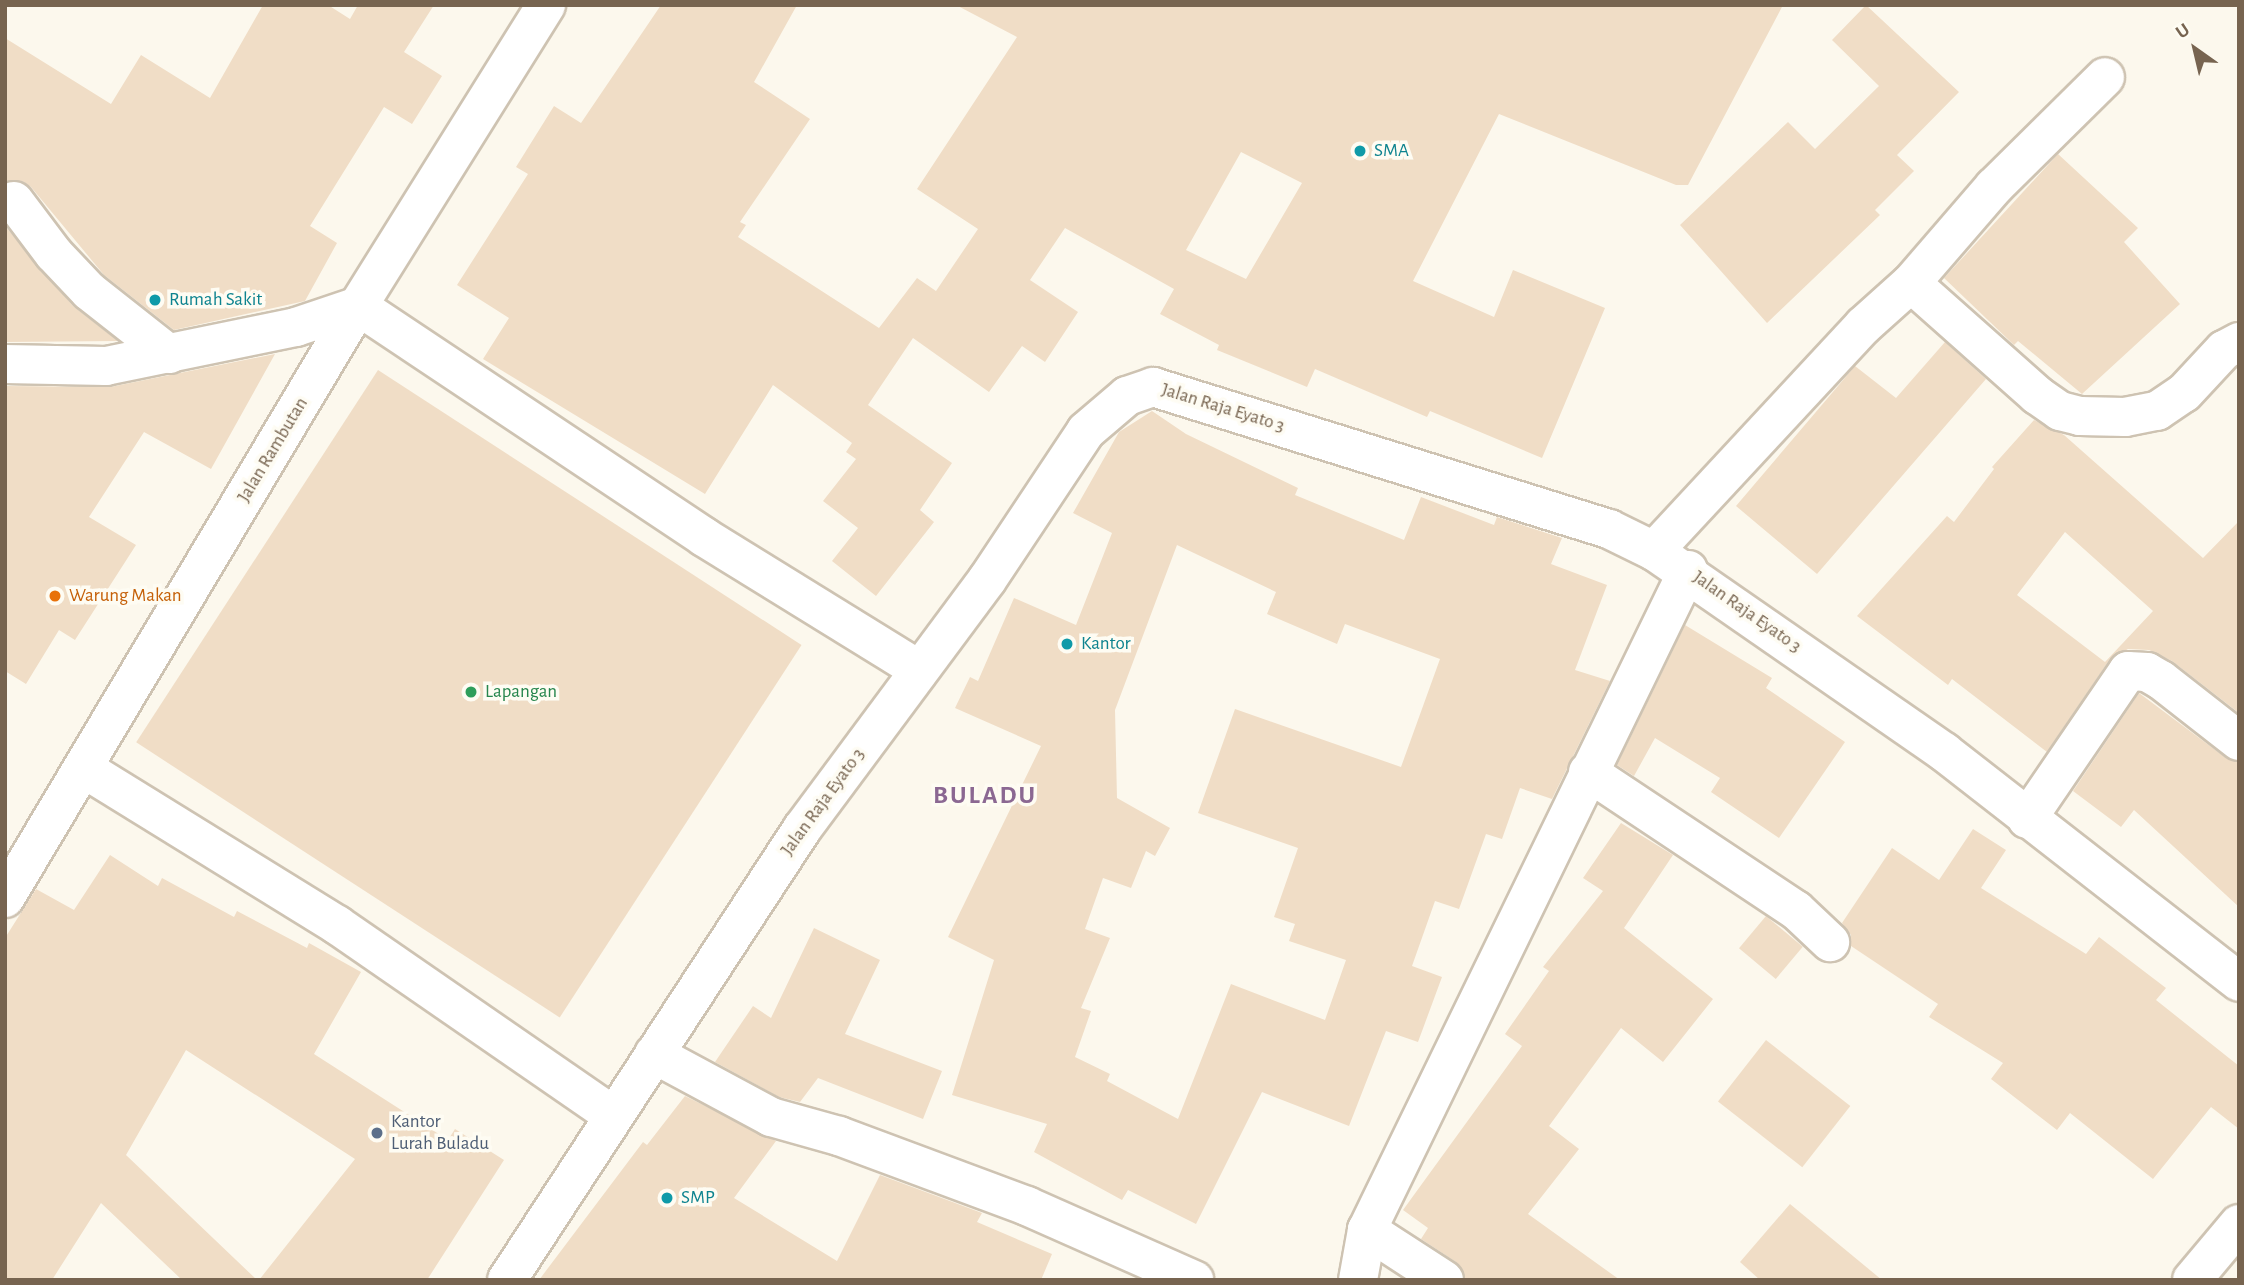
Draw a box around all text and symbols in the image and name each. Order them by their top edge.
north arrow [2160,14,2230,84]
text: U [2173,20,2193,42]
place label: SMA [1374,140,1409,162]
marker: SMA [1352,143,1368,159]
place label: Rumah Sakit [169,289,262,311]
marker: Rumah Sakit [147,292,163,308]
street label: Jalan Raja Eyato 3 [1159,378,1287,438]
street label: Jalan Rambutan [233,393,313,507]
street label: Jalan Raja Eyato 3 [1688,566,1806,658]
place label: Warung Makan [69,585,182,607]
marker: Warung Makan [47,588,63,604]
place label: Kantor [1081,633,1131,655]
marker: Kantor [1059,636,1075,652]
place label: Lapangan [485,681,557,703]
marker: Lapangan [463,684,479,700]
street label: Jalan Raja Eyato 3 [776,744,870,860]
district label: BULADU [934,780,1036,812]
place label: Kantor Lurah Buladu [391,1111,489,1155]
marker: Kantor Lurah Buladu [369,1125,385,1141]
place label: SMP [681,1187,715,1209]
marker: SMP [659,1190,675,1206]

